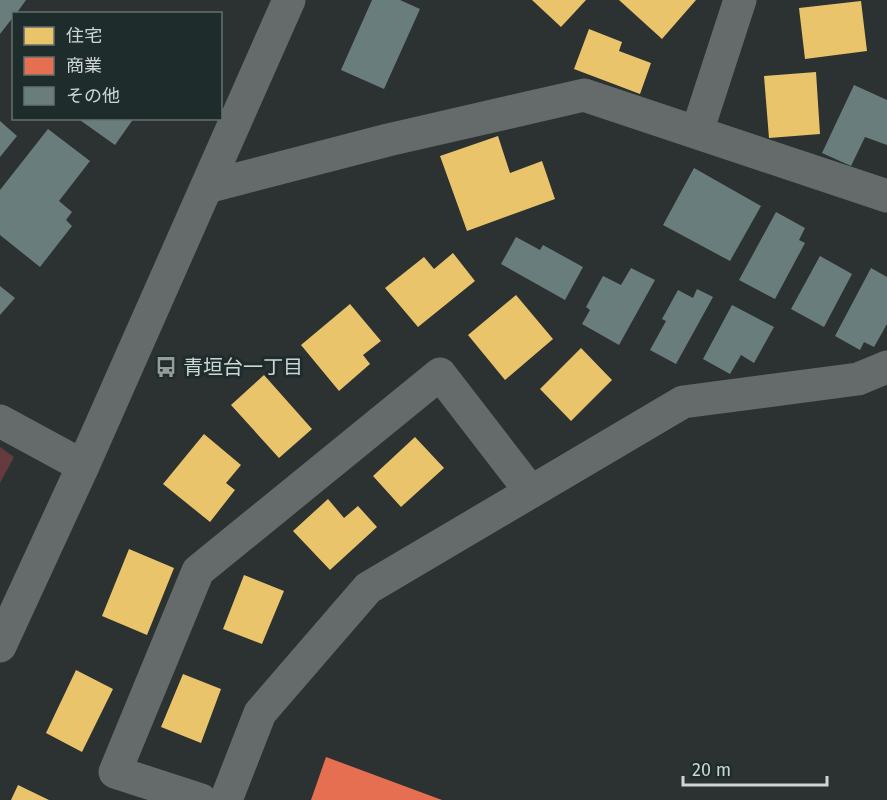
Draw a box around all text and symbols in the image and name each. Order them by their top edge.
legend [12,12,222,120]
text: 住宅 [66,25,102,47]
text: 商業 [66,55,102,77]
text: その他 [66,85,120,107]
bus stop icon: 青垣台一丁目 [154,355,178,379]
place label: 青垣台一丁目 [183,355,303,379]
scale bar [683,749,827,787]
text: 20 m [692,759,731,781]

